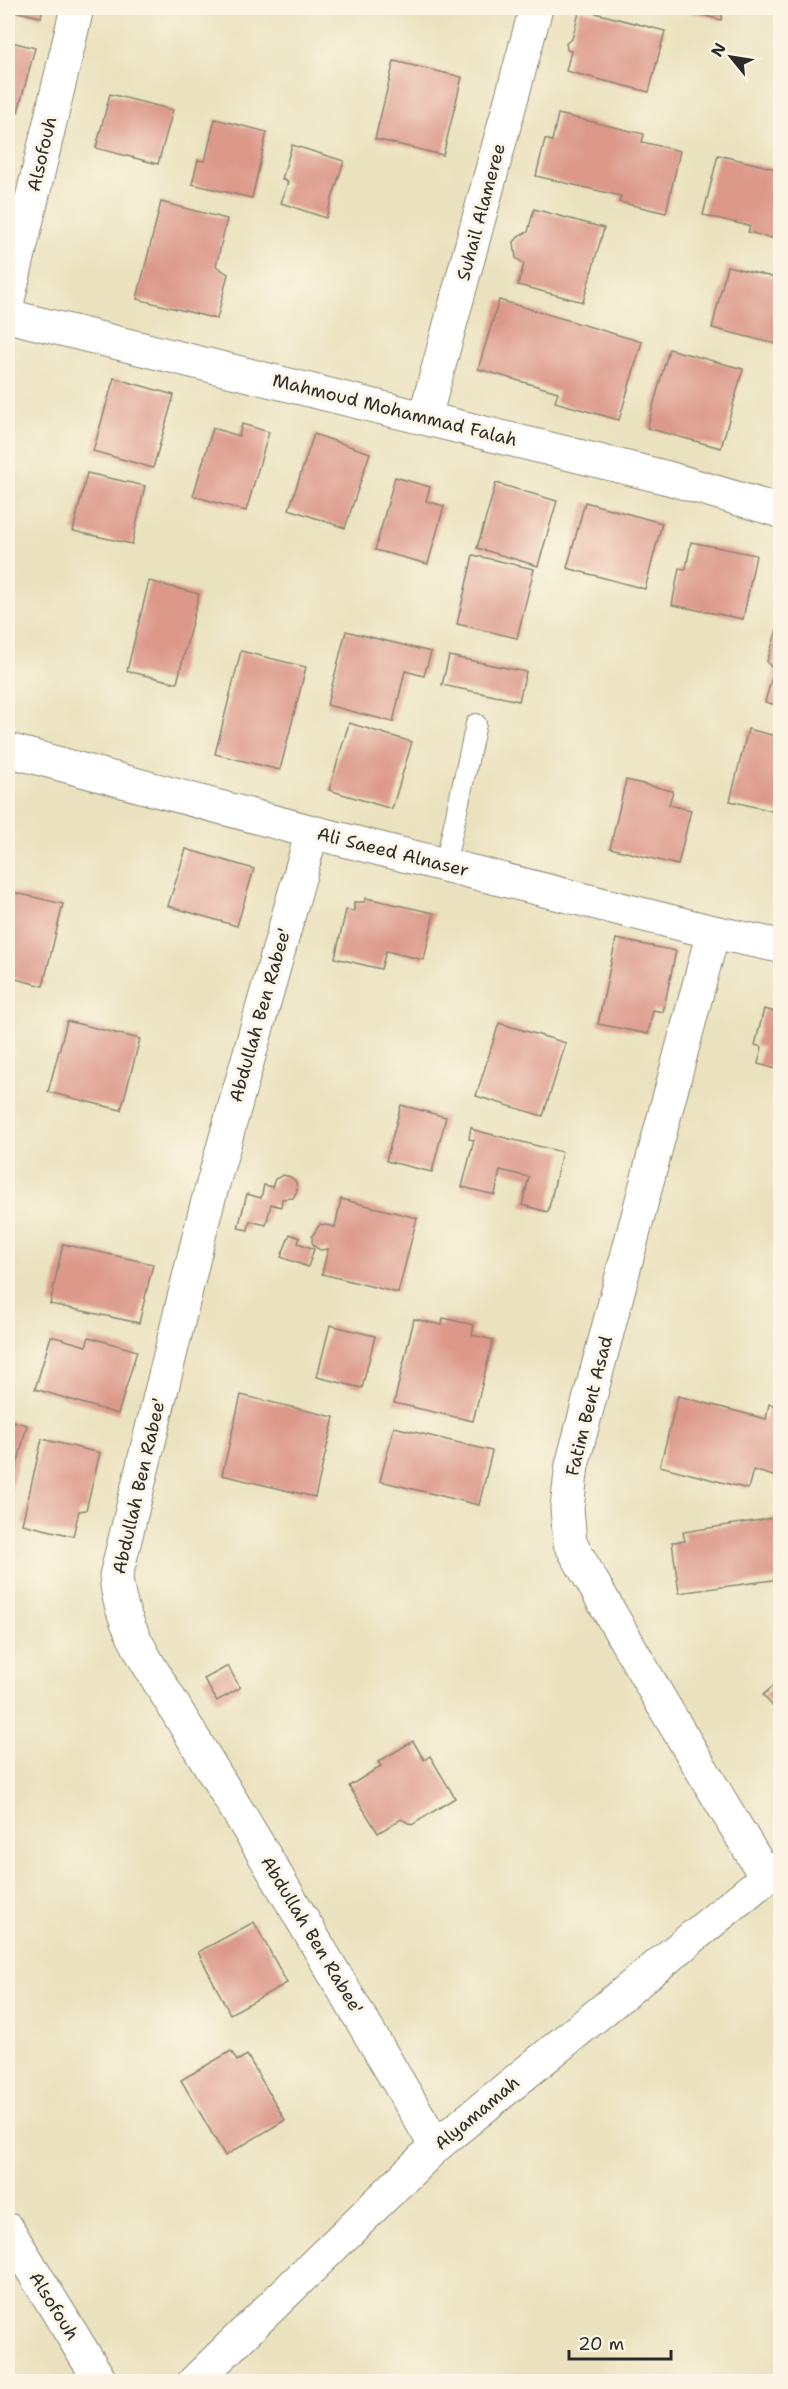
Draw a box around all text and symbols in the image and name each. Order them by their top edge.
north arrow [701,27,761,87]
text: N [706,39,731,60]
street label: Alsofouh [22,114,62,194]
street label: Suhail Alameree [451,141,511,283]
street label: Mahmoud Mohammad Falah [270,368,520,452]
street label: Ali Saeed Alnaser [315,822,471,882]
street label: Abdullah Ben Rabee' [224,925,296,1105]
street label: Fatim Bent Asad [560,1333,618,1479]
street label: Abdullah Ben Rabee' [107,1396,171,1576]
street label: Abdullah Ben Rabee' [255,1852,369,2018]
street label: Alyamamah [429,2070,525,2156]
street label: Alsofouh [24,2267,84,2345]
scale bar [569,2323,671,2361]
text: 20 m [578,2332,624,2356]

